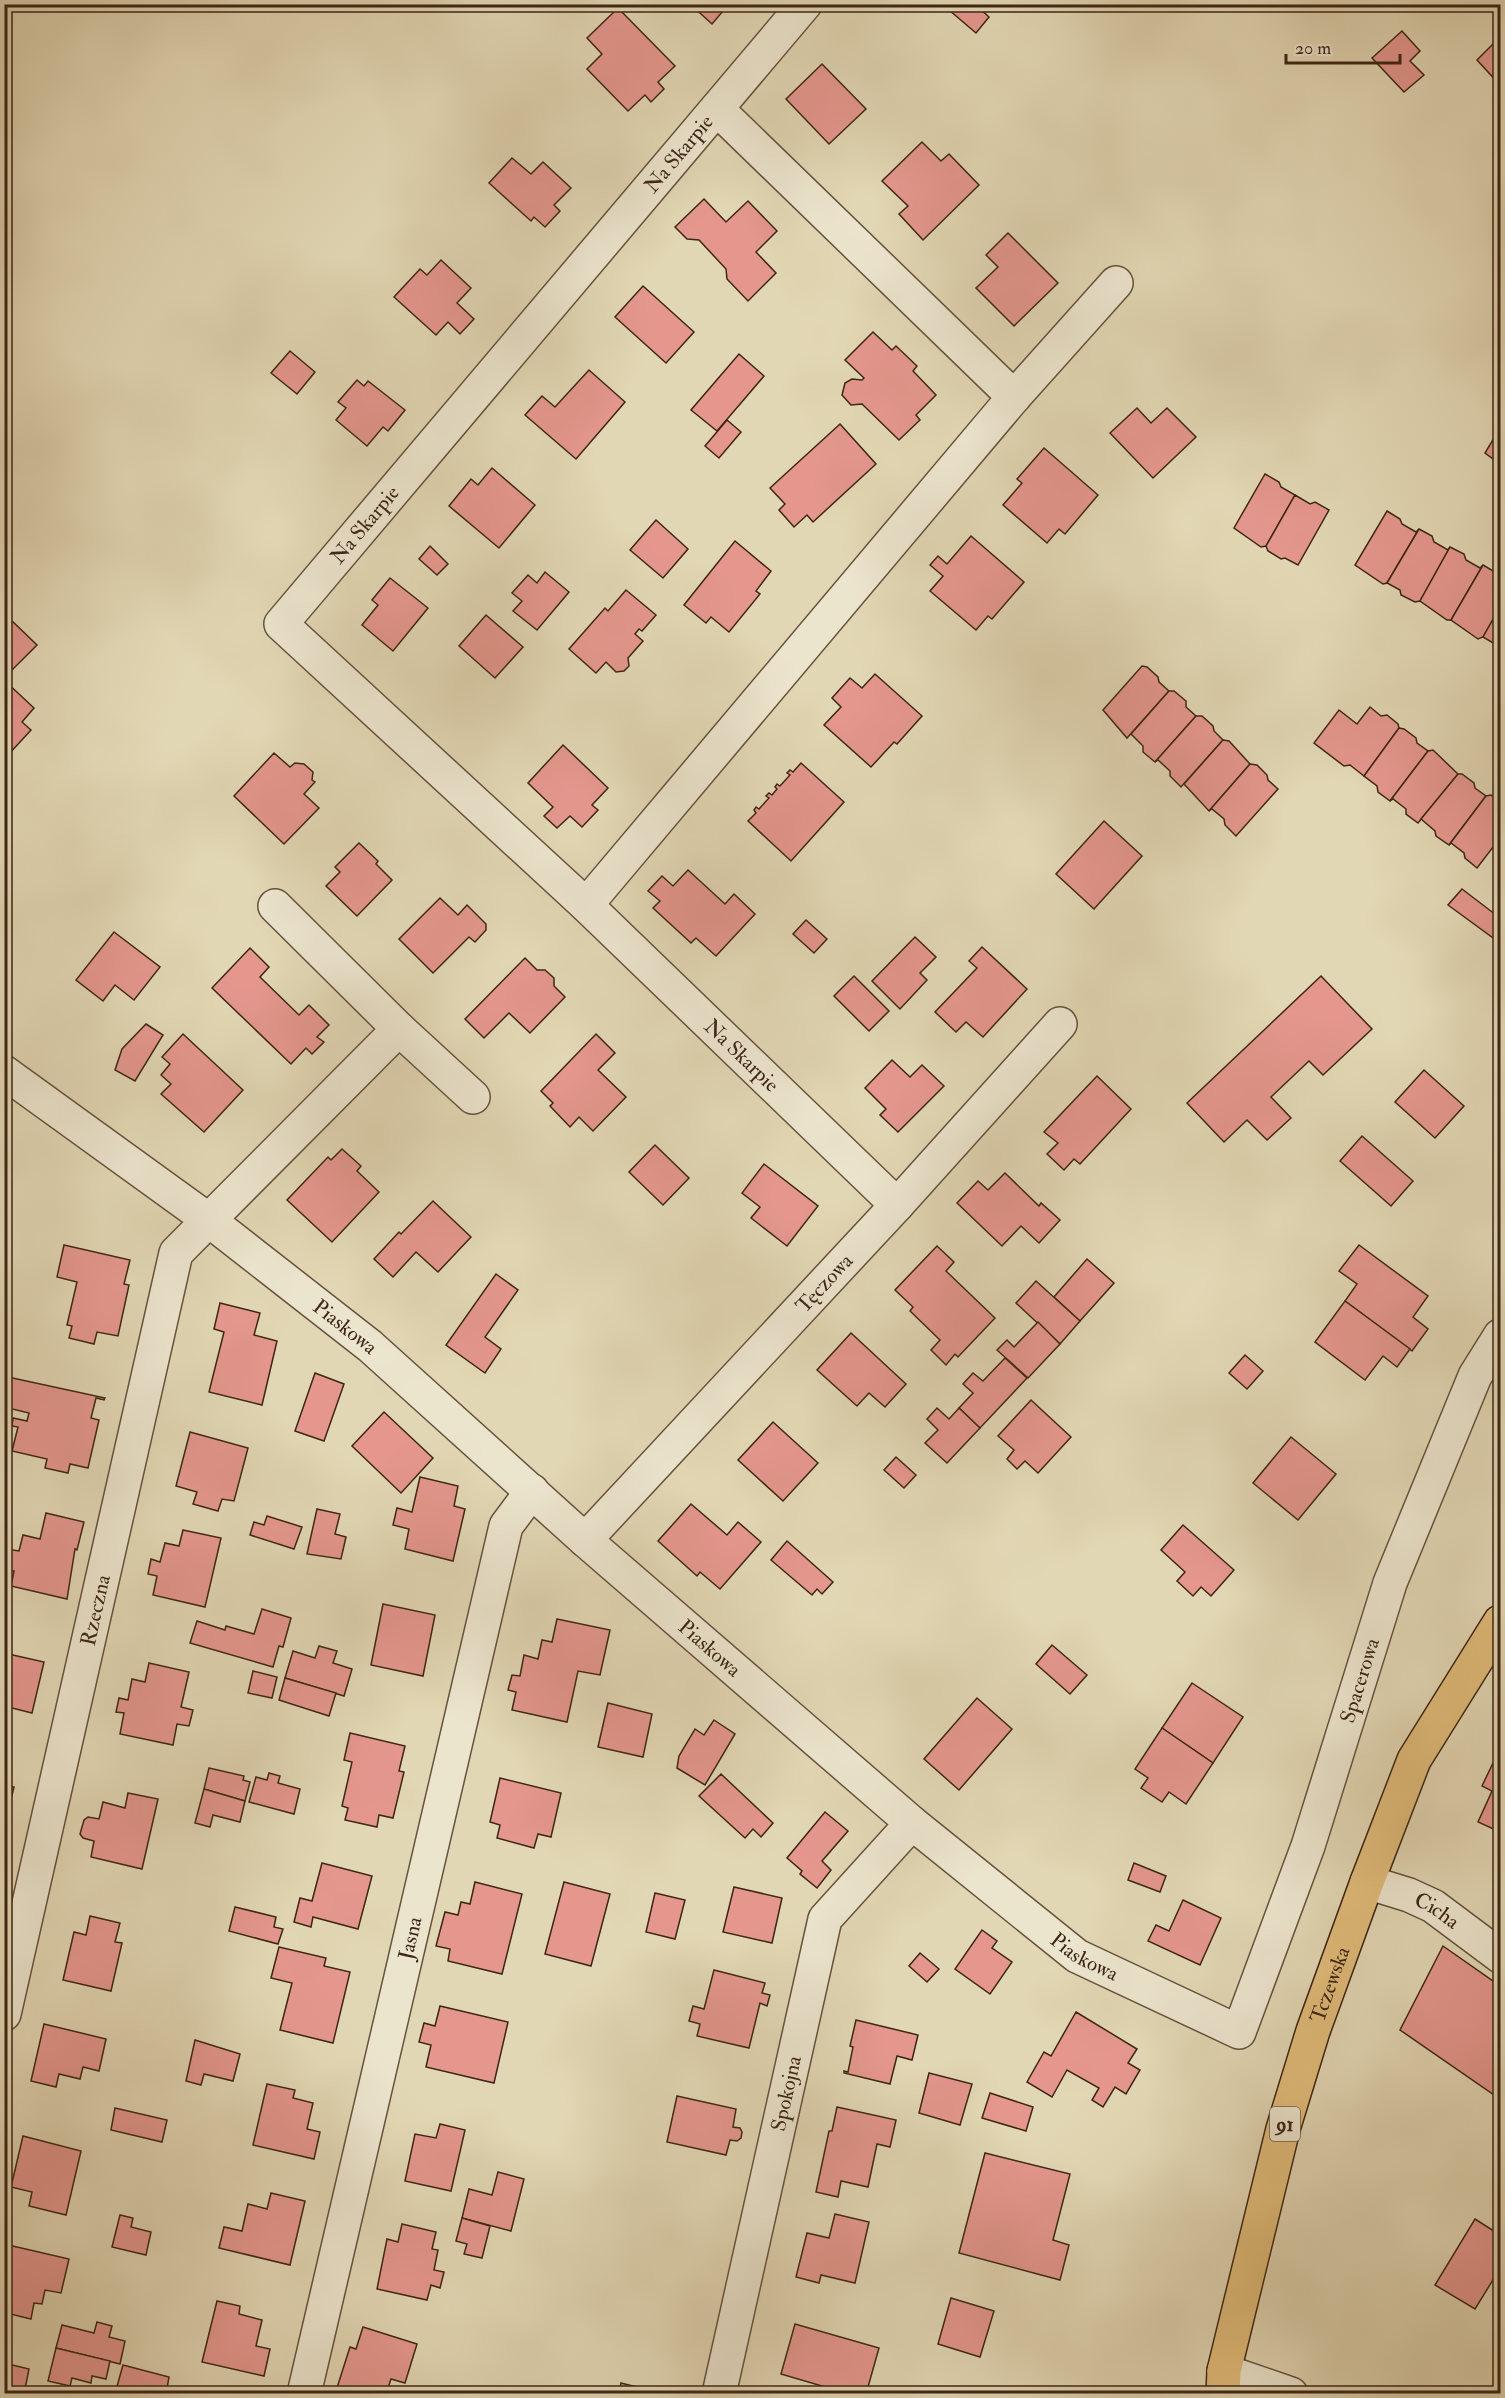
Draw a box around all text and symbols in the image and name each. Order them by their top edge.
scale bar [1286,27,1400,65]
text: 20 m [1295,37,1331,60]
street label: Na Skarpie [638,109,720,199]
street label: Na Skarpie [324,480,406,570]
street label: Na Skarpie [699,1013,785,1098]
street label: Tęczowa [790,1247,859,1319]
street label: Piaskowa [308,1293,384,1360]
street label: Rzeczna [74,1572,116,1648]
street label: Piaskowa [673,1613,747,1683]
street label: Spacerowa [1334,1634,1386,1726]
street label: Cicha [1410,1886,1465,1935]
street label: Jasna [392,1914,428,1963]
street label: Piaskowa [1045,1926,1123,1987]
street label: Tczewska [1304,1942,1356,2026]
street label: Spokojna [765,2053,808,2134]
road number: 91 [1270,2107,1300,2141]

